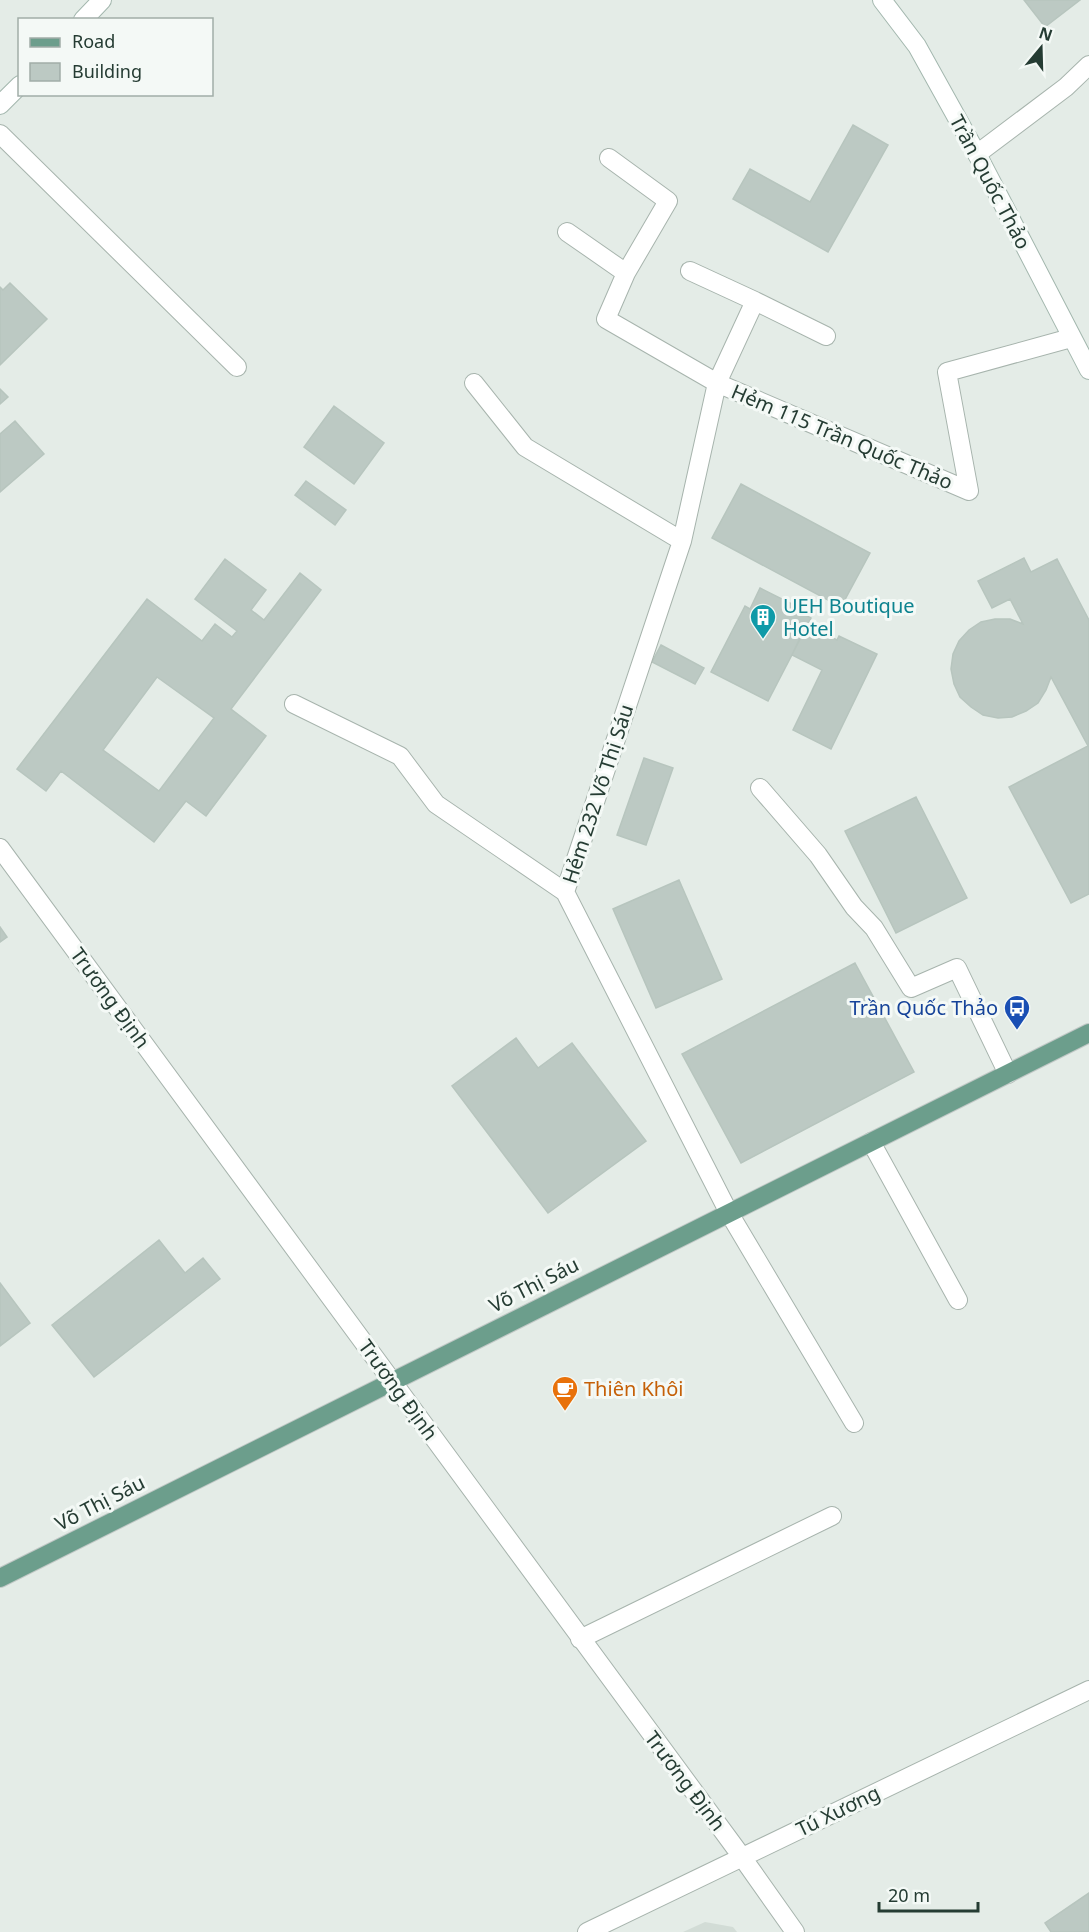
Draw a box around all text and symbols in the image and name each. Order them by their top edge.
legend [18,18,213,96]
north arrow [1011,18,1071,78]
text: N [1036,21,1056,46]
text: Road [72,29,115,53]
text: Building [72,59,142,83]
street label: Trần Quốc Thảo [944,110,1037,254]
street label: Hẻm 115 Trần Quốc Thảo [727,378,957,495]
place label: UEH Boutique Hotel [783,592,915,642]
building icon: UEH Boutique Hotel [748,602,778,640]
street label: Hẻm 232 Võ Thị Sáu [556,701,639,887]
street label: Trương Định [65,942,156,1054]
bus stop icon: Trần Quốc Thảo [1002,993,1032,1031]
place label: Trần Quốc Thảo [850,994,998,1021]
street label: Võ Thị Sáu [484,1250,583,1319]
street label: Trương Định [353,1334,444,1446]
cafe icon: Thiên Khôi [550,1374,580,1412]
place label: Thiên Khôi [584,1375,683,1402]
street label: Võ Thị Sáu [50,1468,149,1537]
street label: Trương Định [639,1725,732,1836]
street label: Tú Xương [791,1779,884,1842]
scale bar [879,1875,978,1913]
text: 20 m [888,1883,930,1907]

